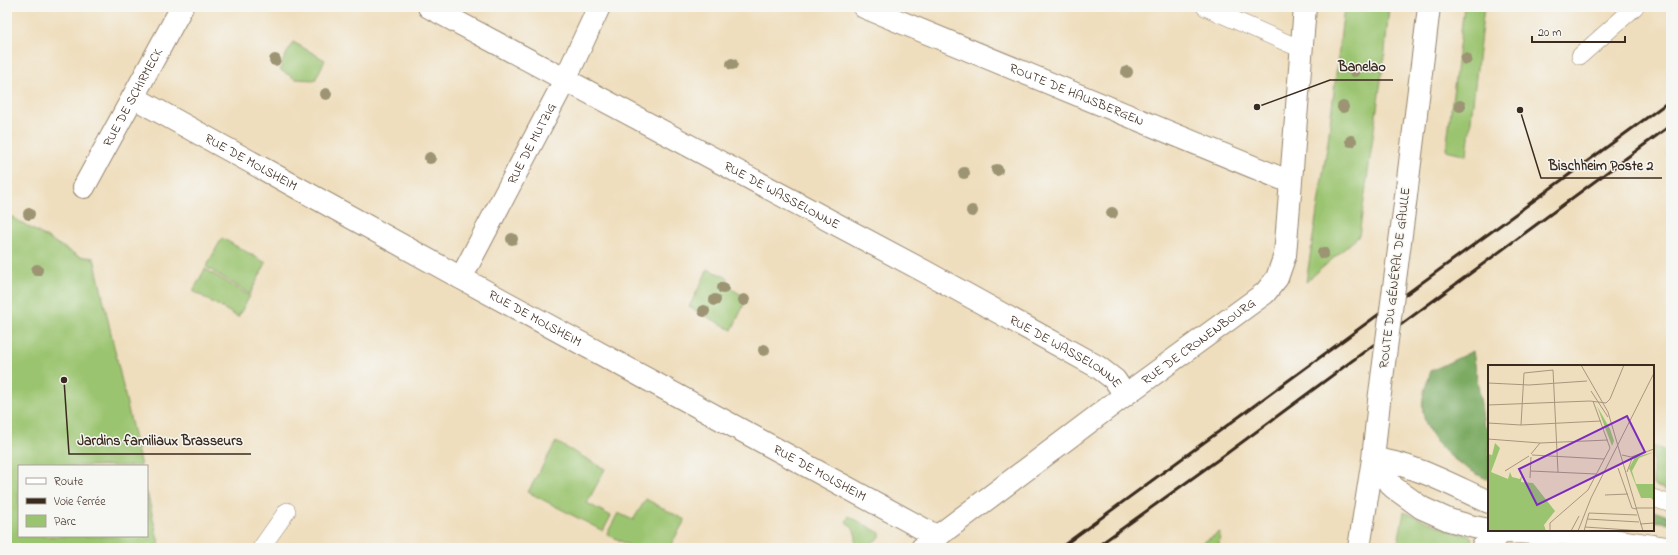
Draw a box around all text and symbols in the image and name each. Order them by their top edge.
scale bar [1532,18,1625,44]
text: 20 m [1538,24,1561,42]
street label: RUE DE SCHIRMECK [98,44,168,150]
callout: Banelao [1330,54,1393,80]
text: Banelao [1337,57,1386,78]
street label: ROUTE DE HAUSBERGEN [1006,58,1147,131]
street label: RUE DE MUTZIG [502,99,561,187]
street label: RUE DE MOLSHEIM [201,129,301,196]
callout: Bischheim Poste 2 [1541,152,1662,178]
text: Bischheim Poste 2 [1548,156,1653,177]
street label: RUE DE WASSELONNE [721,157,843,234]
street label: ROUTE DU GÉNÉRAL DE GAULLE [1374,186,1416,370]
street label: RUE DE MOLSHEIM [485,285,585,351]
street label: RUE DE CRONENBOURG [1138,294,1259,389]
street label: RUE DE WASSELONNE [1006,310,1127,391]
inset map [1488,365,1654,531]
callout: Jardins familiaux Brasseurs [69,428,251,454]
text: Jardins familiaux Brasseurs [77,431,243,452]
street label: RUE DE MOLSHEIM [770,440,870,506]
legend [18,465,148,537]
text: Route [54,473,84,491]
text: Voie ferrée [53,493,106,511]
text: Parc [54,513,76,531]

